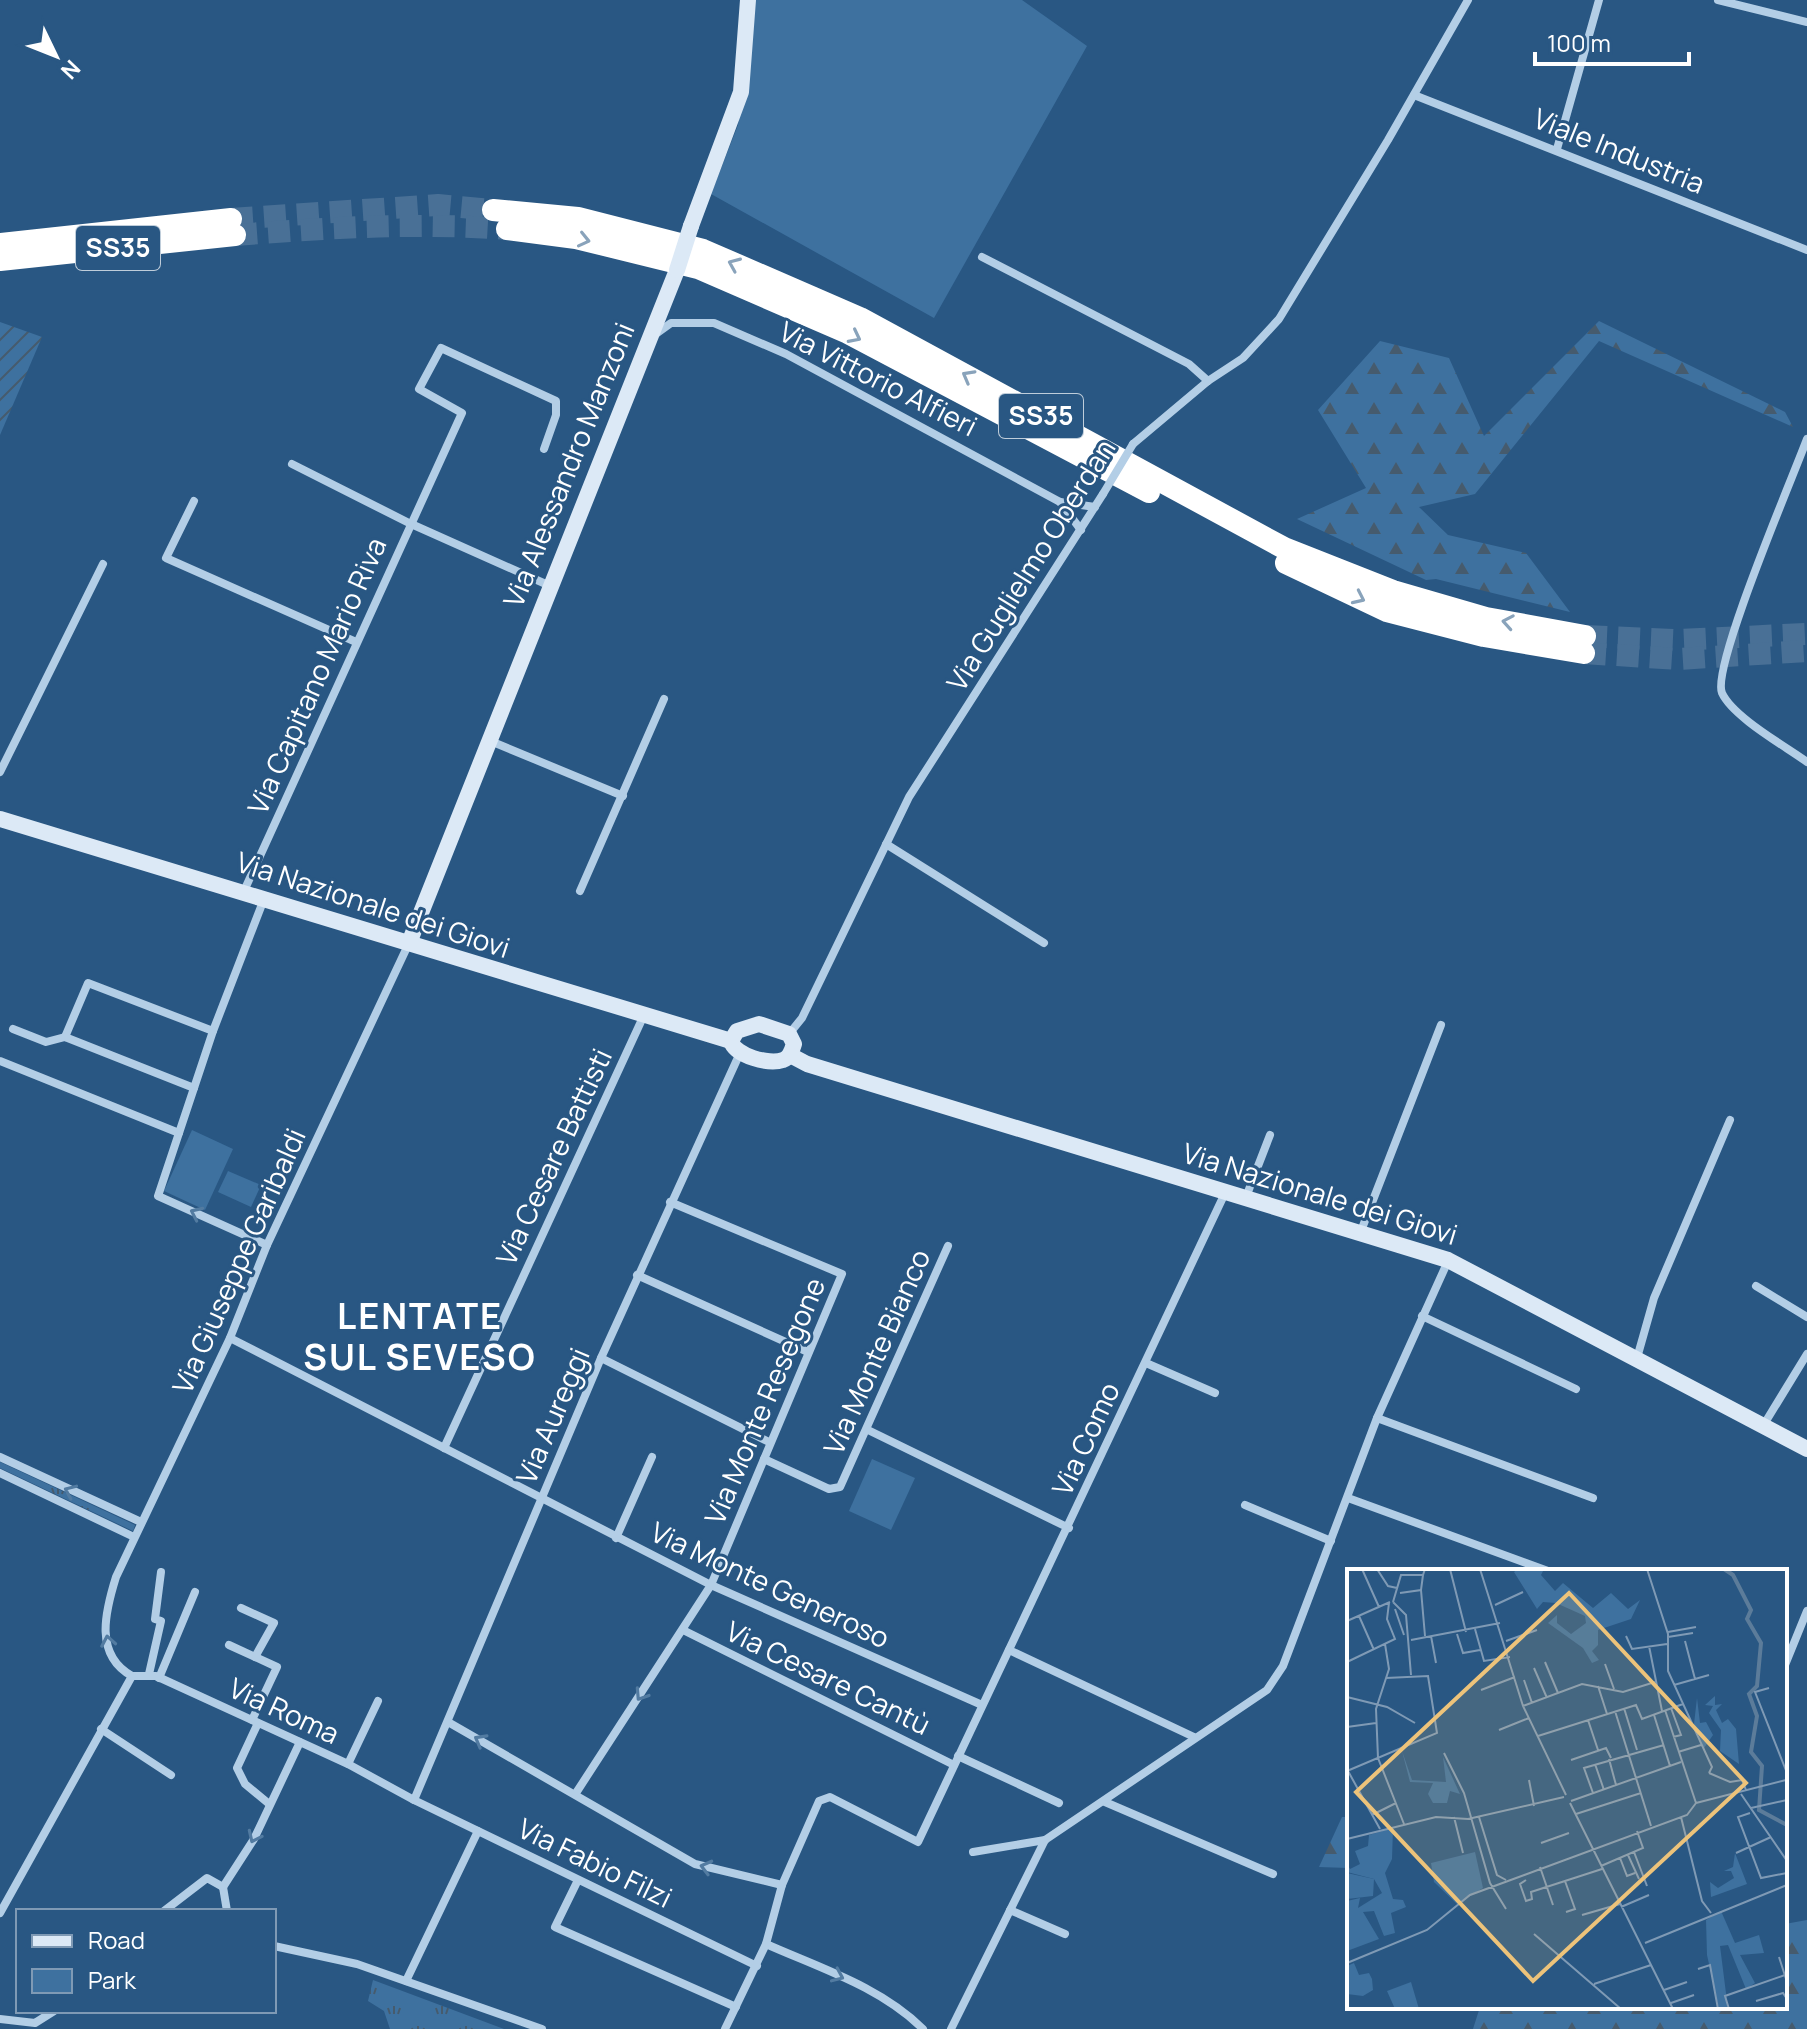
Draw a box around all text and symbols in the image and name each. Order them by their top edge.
north arrow [16,16,96,96]
scale bar [1535,16,1689,66]
text: 100 m [1547,26,1611,59]
text: N [54,54,87,86]
street label: Viale Industria [1528,98,1711,202]
road number: SS35 [76,226,160,270]
one-way arrow [577,231,591,248]
one-way arrow [728,257,742,273]
street label: Via Vittorio Alfieri [773,312,984,444]
street label: Via Alessandro Manzoni [494,317,643,613]
one-way arrow [846,327,861,342]
one-way arrow [962,370,977,386]
road number: SS35 [999,394,1083,438]
street label: Via Guglielmo Oberdan [937,431,1123,698]
street label: Via Capitano Mario Riva [238,531,394,820]
one-way arrow [1351,588,1365,604]
one-way arrow [1502,614,1515,631]
street label: Via Nazionale dei Giovi [232,842,515,966]
street label: Via Cesare Battisti [486,1042,620,1271]
street label: Via Giuseppe Garibaldi [162,1122,314,1399]
street label: Via Nazionale dei Giovi [1178,1133,1462,1253]
one-way arrow [190,1207,204,1223]
street label: Via Monte Bianco [814,1243,938,1460]
street label: Via Monte Resegone [695,1271,833,1530]
district label: LENTATE SUL SEVESO [303,1291,537,1381]
street label: Via Aureggi [506,1342,598,1489]
street label: Via Como [1042,1376,1128,1501]
one-way arrow [64,1484,78,1500]
street label: Via Monte Generoso [645,1512,896,1656]
inset map [1347,1569,1787,2009]
street label: Via Cesare Cantù [720,1611,937,1743]
one-way arrow [100,1634,117,1648]
street label: Via Roma [223,1668,346,1752]
one-way arrow [635,1686,650,1701]
one-way arrow [474,1734,488,1750]
street label: Via Fabio Filzi [512,1808,679,1916]
one-way arrow [248,1828,264,1843]
one-way arrow [700,1859,713,1876]
legend [16,1909,276,2013]
text: Road [88,1923,145,1956]
text: Park [88,1963,137,1996]
one-way arrow [829,1967,844,1983]

